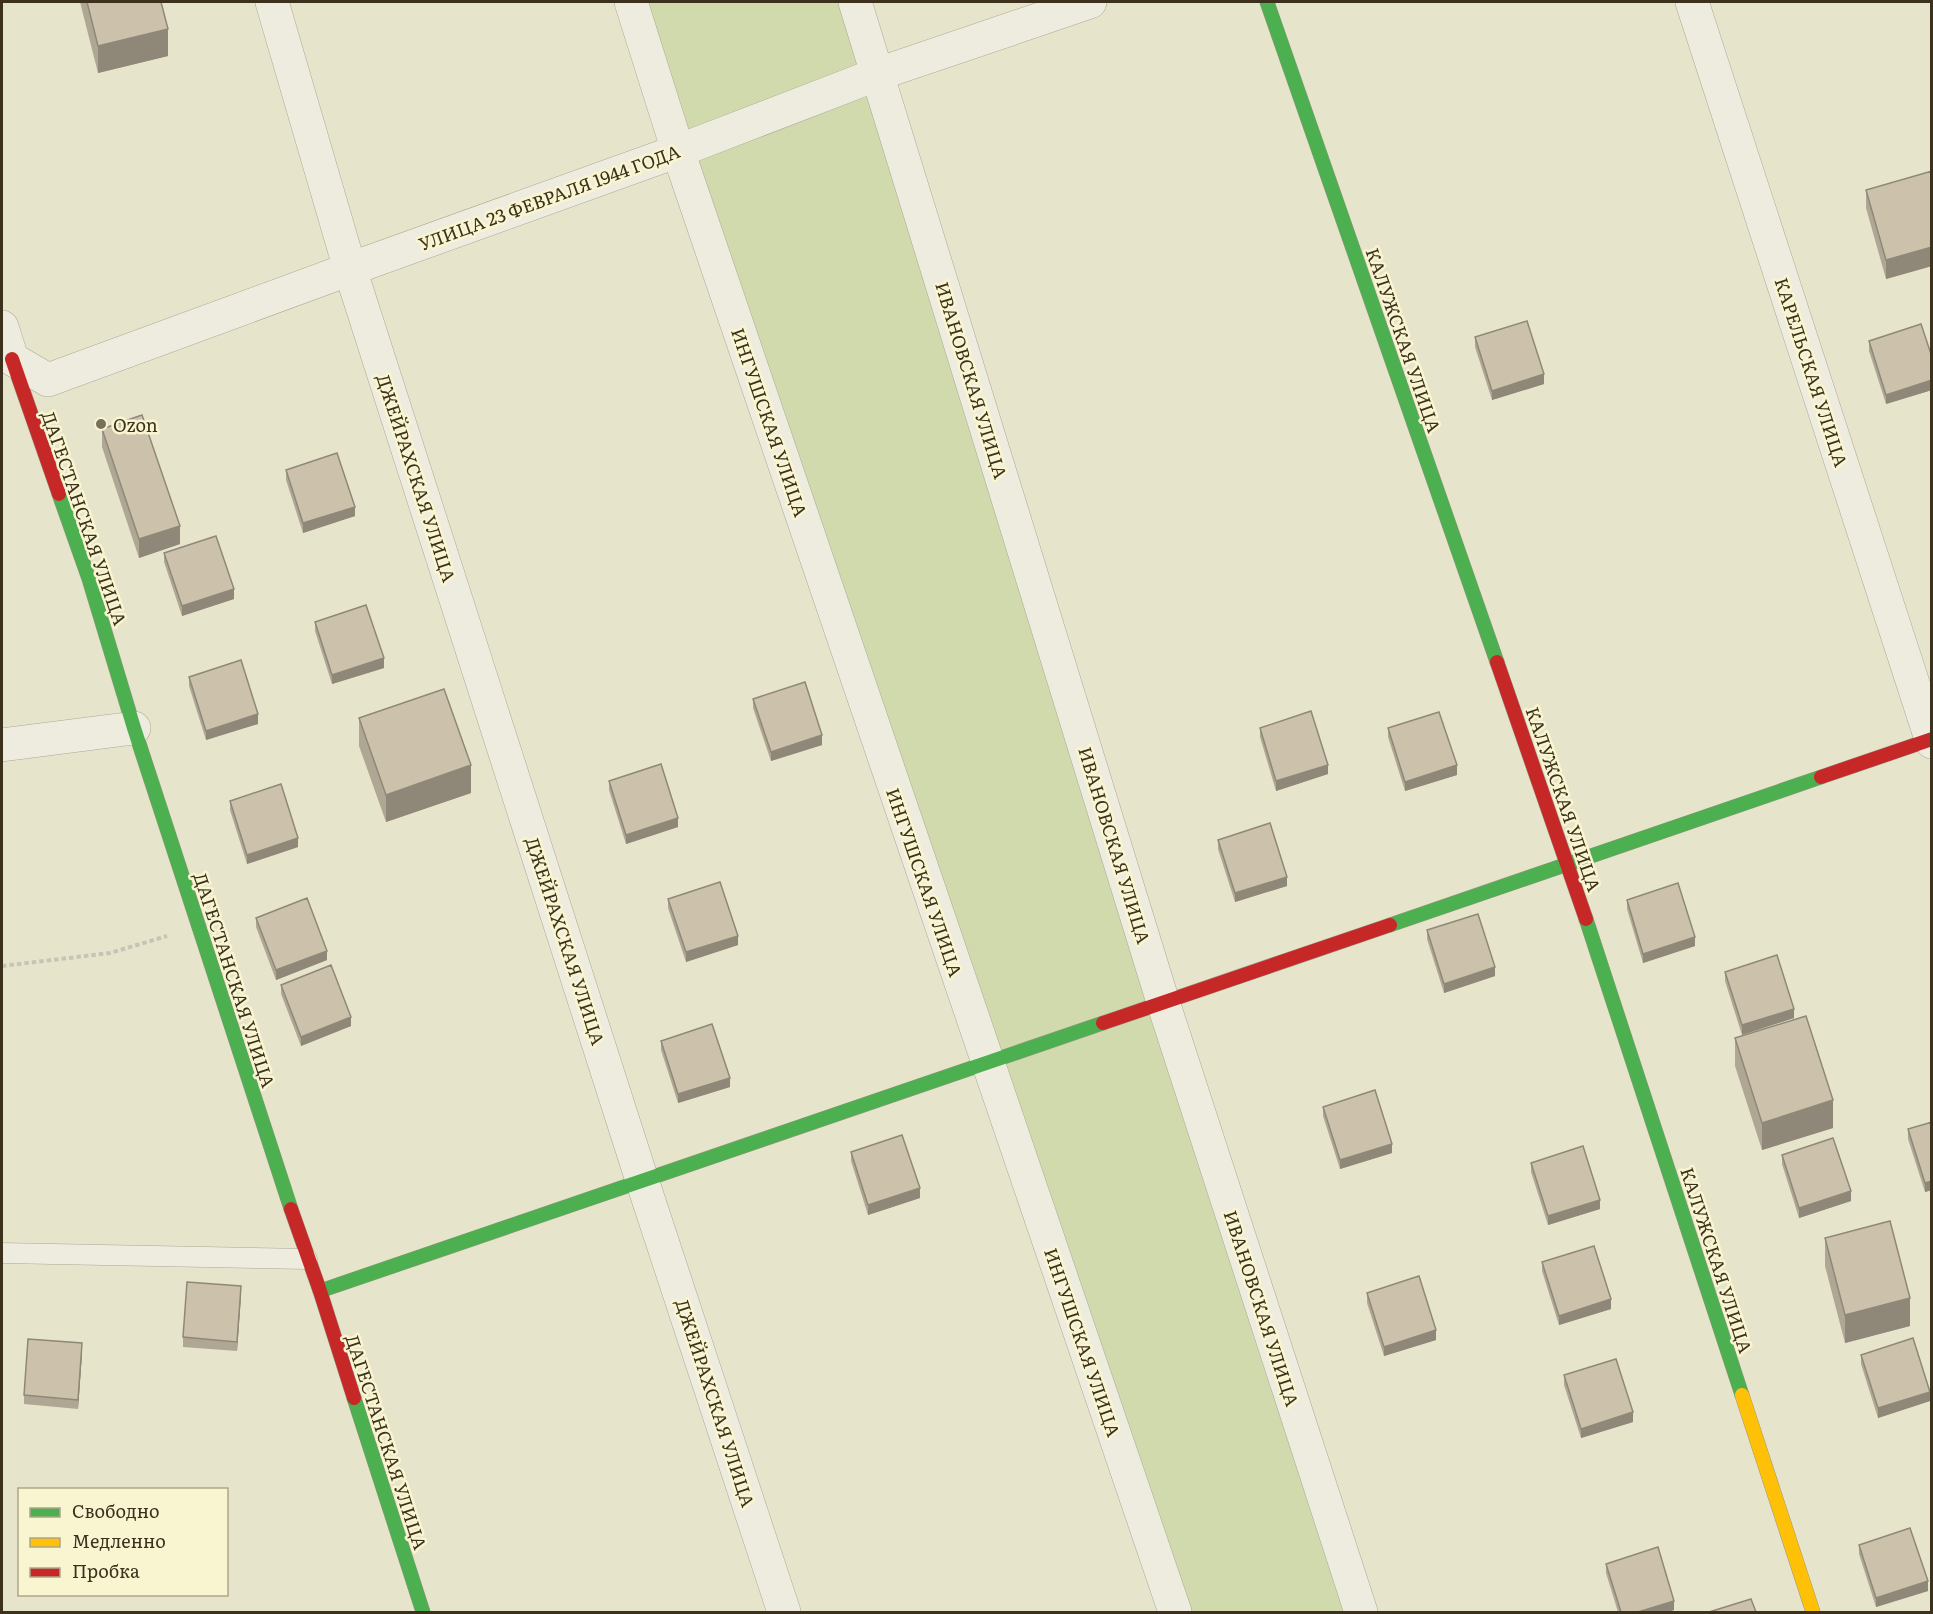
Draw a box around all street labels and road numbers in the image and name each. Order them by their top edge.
street label: УЛИЦА 23 ФЕВРАЛЯ 1944 ГОДА [415,137,683,257]
street label: КАЛУЖСКАЯ УЛИЦА [1360,244,1448,436]
street label: КАРЕЛЬСКАЯ УЛИЦА [1769,274,1855,470]
street label: ИВАНОВСКАЯ УЛИЦА [929,278,1015,482]
street label: ИНГУШСКАЯ УЛИЦА [725,324,815,520]
street label: ДЖЕЙРАХСКАЯ УЛИЦА [371,371,463,585]
street label: ДАГЕСТАНСКАЯ УЛИЦА [36,407,134,629]
street label: КАЛУЖСКАЯ УЛИЦА [1520,703,1608,895]
street label: ИВАНОВСКАЯ УЛИЦА [1072,743,1158,947]
street label: ИНГУШСКАЯ УЛИЦА [880,784,970,980]
street label: ДЖЕЙРАХСКАЯ УЛИЦА [520,834,612,1048]
street label: ДАГЕСТАНСКАЯ УЛИЦА [187,869,283,1091]
street label: КАЛУЖСКАЯ УЛИЦА [1674,1164,1760,1356]
street label: ИВАНОВСКАЯ УЛИЦА [1218,1206,1306,1410]
street label: ИНГУШСКАЯ УЛИЦА [1038,1244,1128,1440]
street label: ДЖЕЙРАХСКАЯ УЛИЦА [670,1296,762,1510]
street label: ДАГЕСТАНСКАЯ УЛИЦА [339,1331,435,1553]

